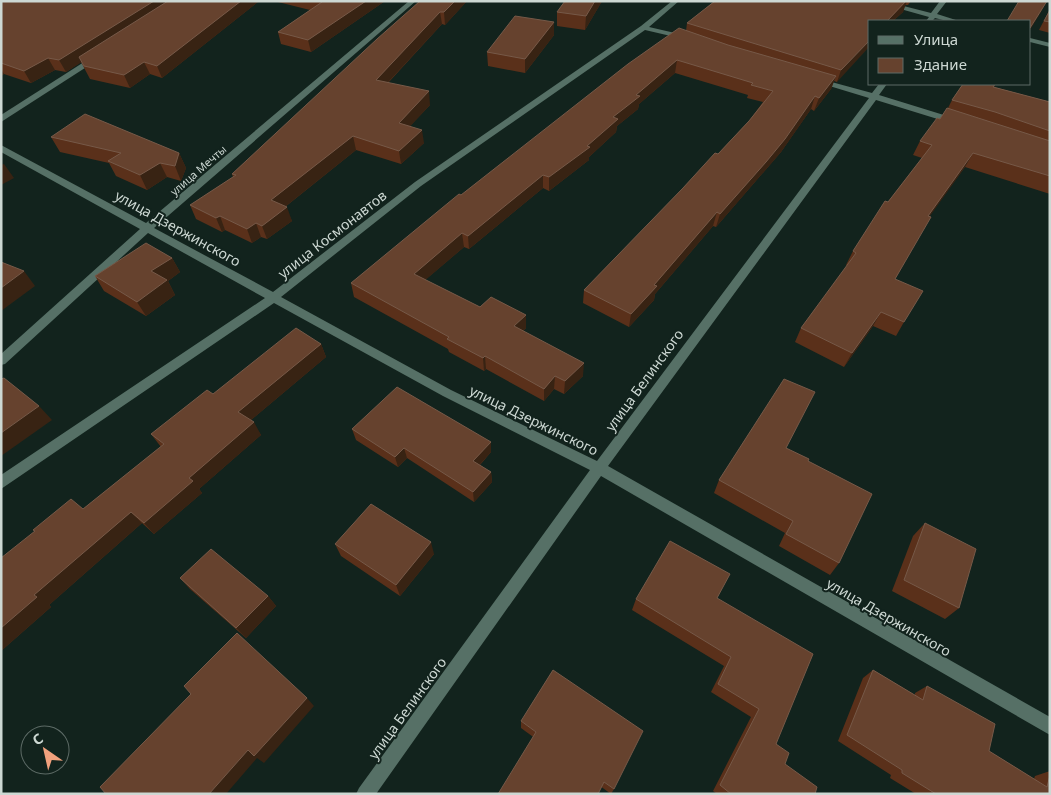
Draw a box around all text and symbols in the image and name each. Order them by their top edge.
legend [868,20,1031,85]
text: Улица [914,29,958,49]
text: Здание [914,54,967,74]
street label: улица Мечты [167,141,229,199]
street label: улица Дзержинского [112,186,244,270]
street label: улица Космонавтов [274,186,390,282]
street label: улица Белинского [601,325,687,435]
street label: улица Дзержинского [467,381,601,459]
street label: улица Дзержинского [823,574,955,660]
street label: улица Белинского [364,653,450,763]
north arrow [20,725,70,775]
text: С [28,728,47,749]

